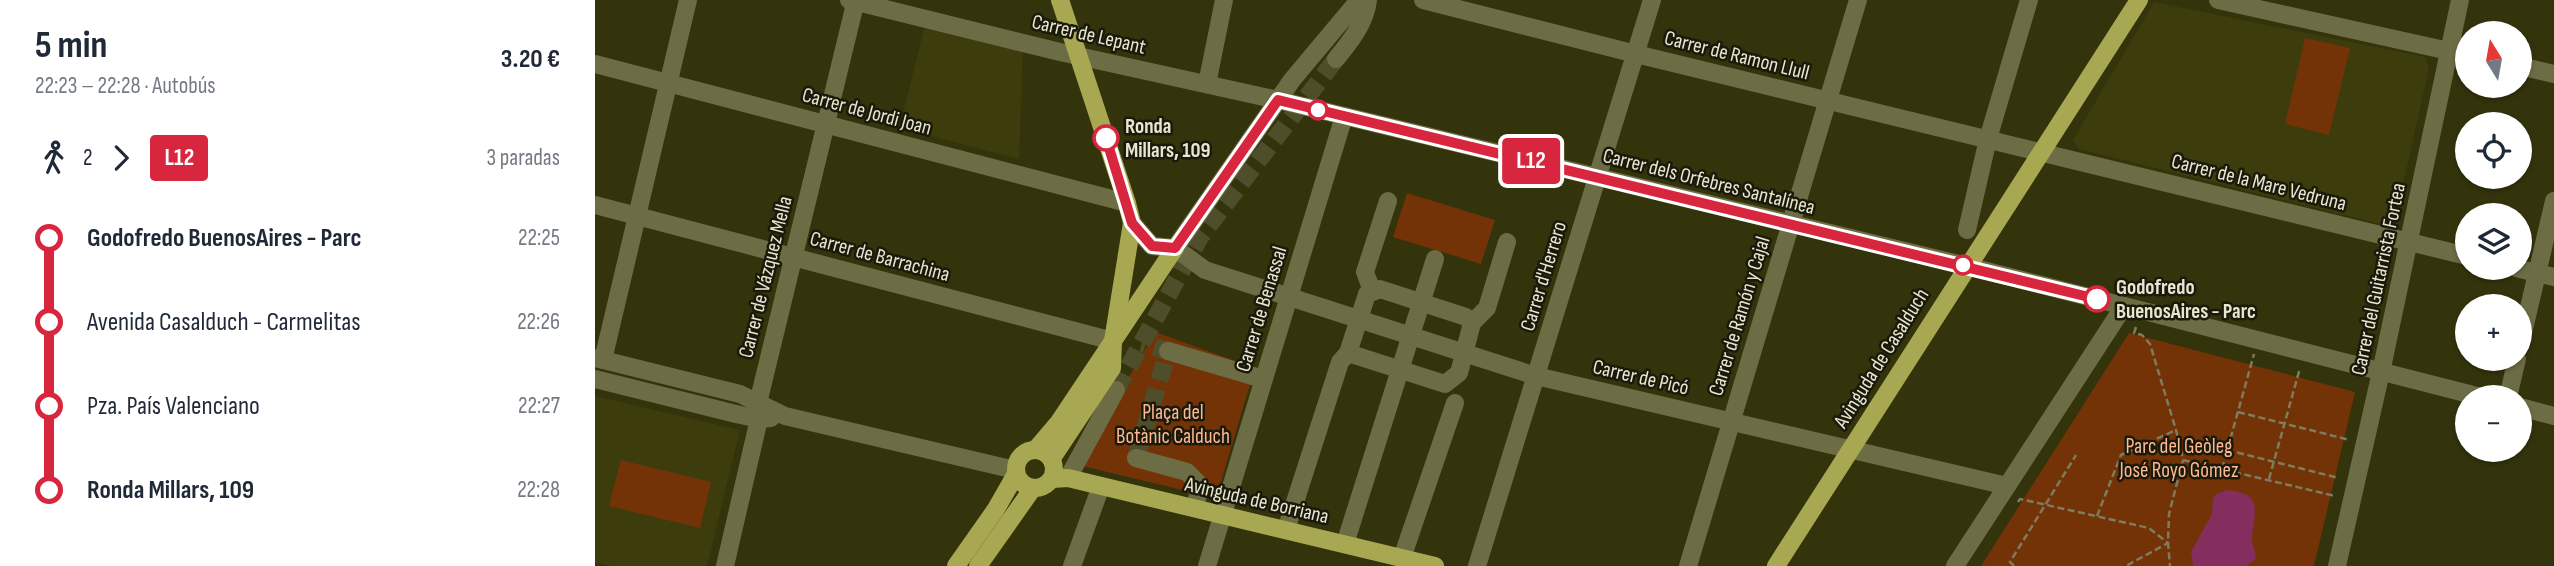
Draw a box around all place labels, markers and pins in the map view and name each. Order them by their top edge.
unlabelled marker [1308,100,1328,120]
place label: Ronda Millars, 109 [1125,114,1210,163]
marker: Ronda Millars, 109 [1093,125,1119,151]
unlabelled marker [1953,255,1973,275]
place label: Godofredo BuenosAires - Parc [2116,275,2256,324]
marker: Godofredo BuenosAires - Parc [2084,286,2110,312]

